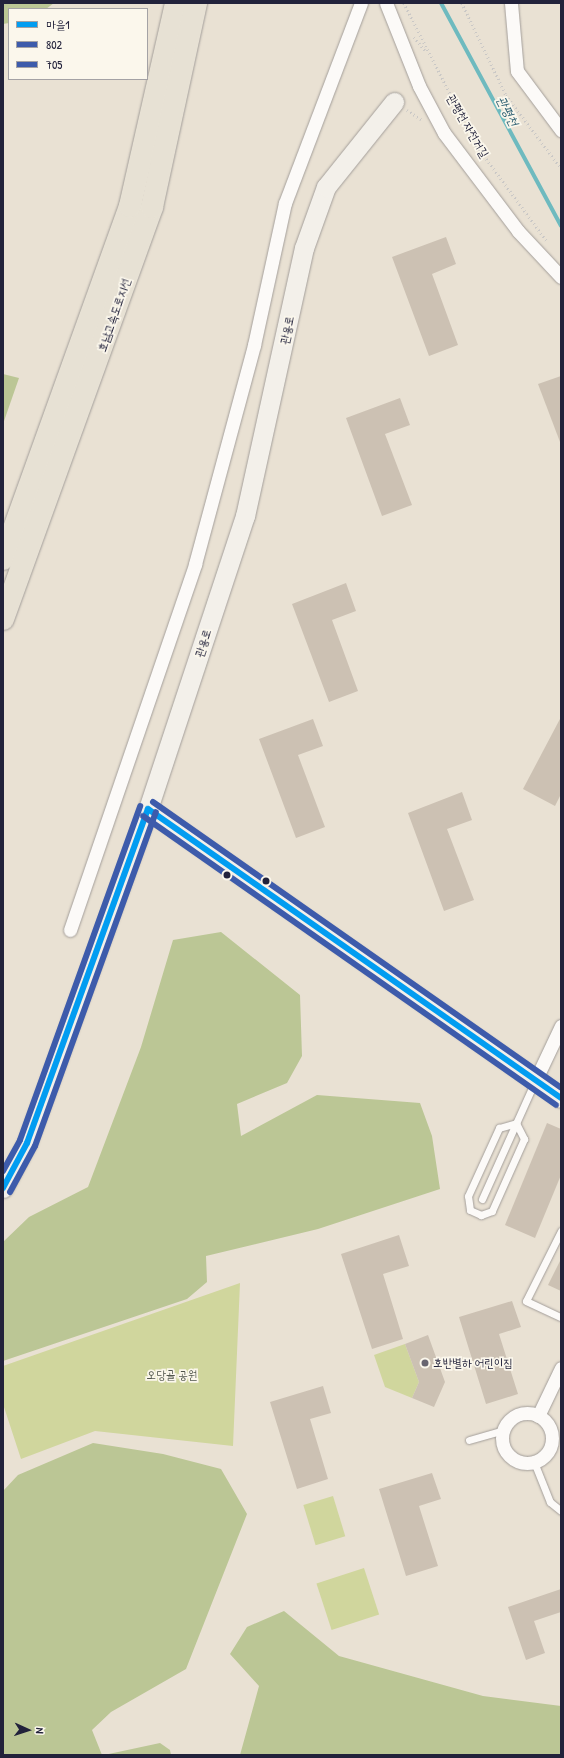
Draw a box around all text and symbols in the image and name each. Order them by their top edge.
legend [8,8,148,80]
text: 마을1 [46,16,70,33]
text: 802 [46,36,62,53]
text: 705 [46,56,62,73]
street label: 관평천 자전거길 [444,92,492,160]
water label: 관평천 [494,93,522,129]
street label: 호남고속도로지선 [95,276,133,354]
street label: 관용로 [277,314,297,346]
street label: 관용로 [192,627,214,659]
unlabelled marker [222,870,232,880]
unlabelled marker [261,876,271,886]
place label: 호반별하 어린이집 [433,1356,513,1370]
marker: 호반별하 어린이집 [420,1358,430,1368]
park label: 오당골 공원 [146,1368,198,1382]
north arrow [8,1710,48,1750]
text: N [33,1727,47,1734]

